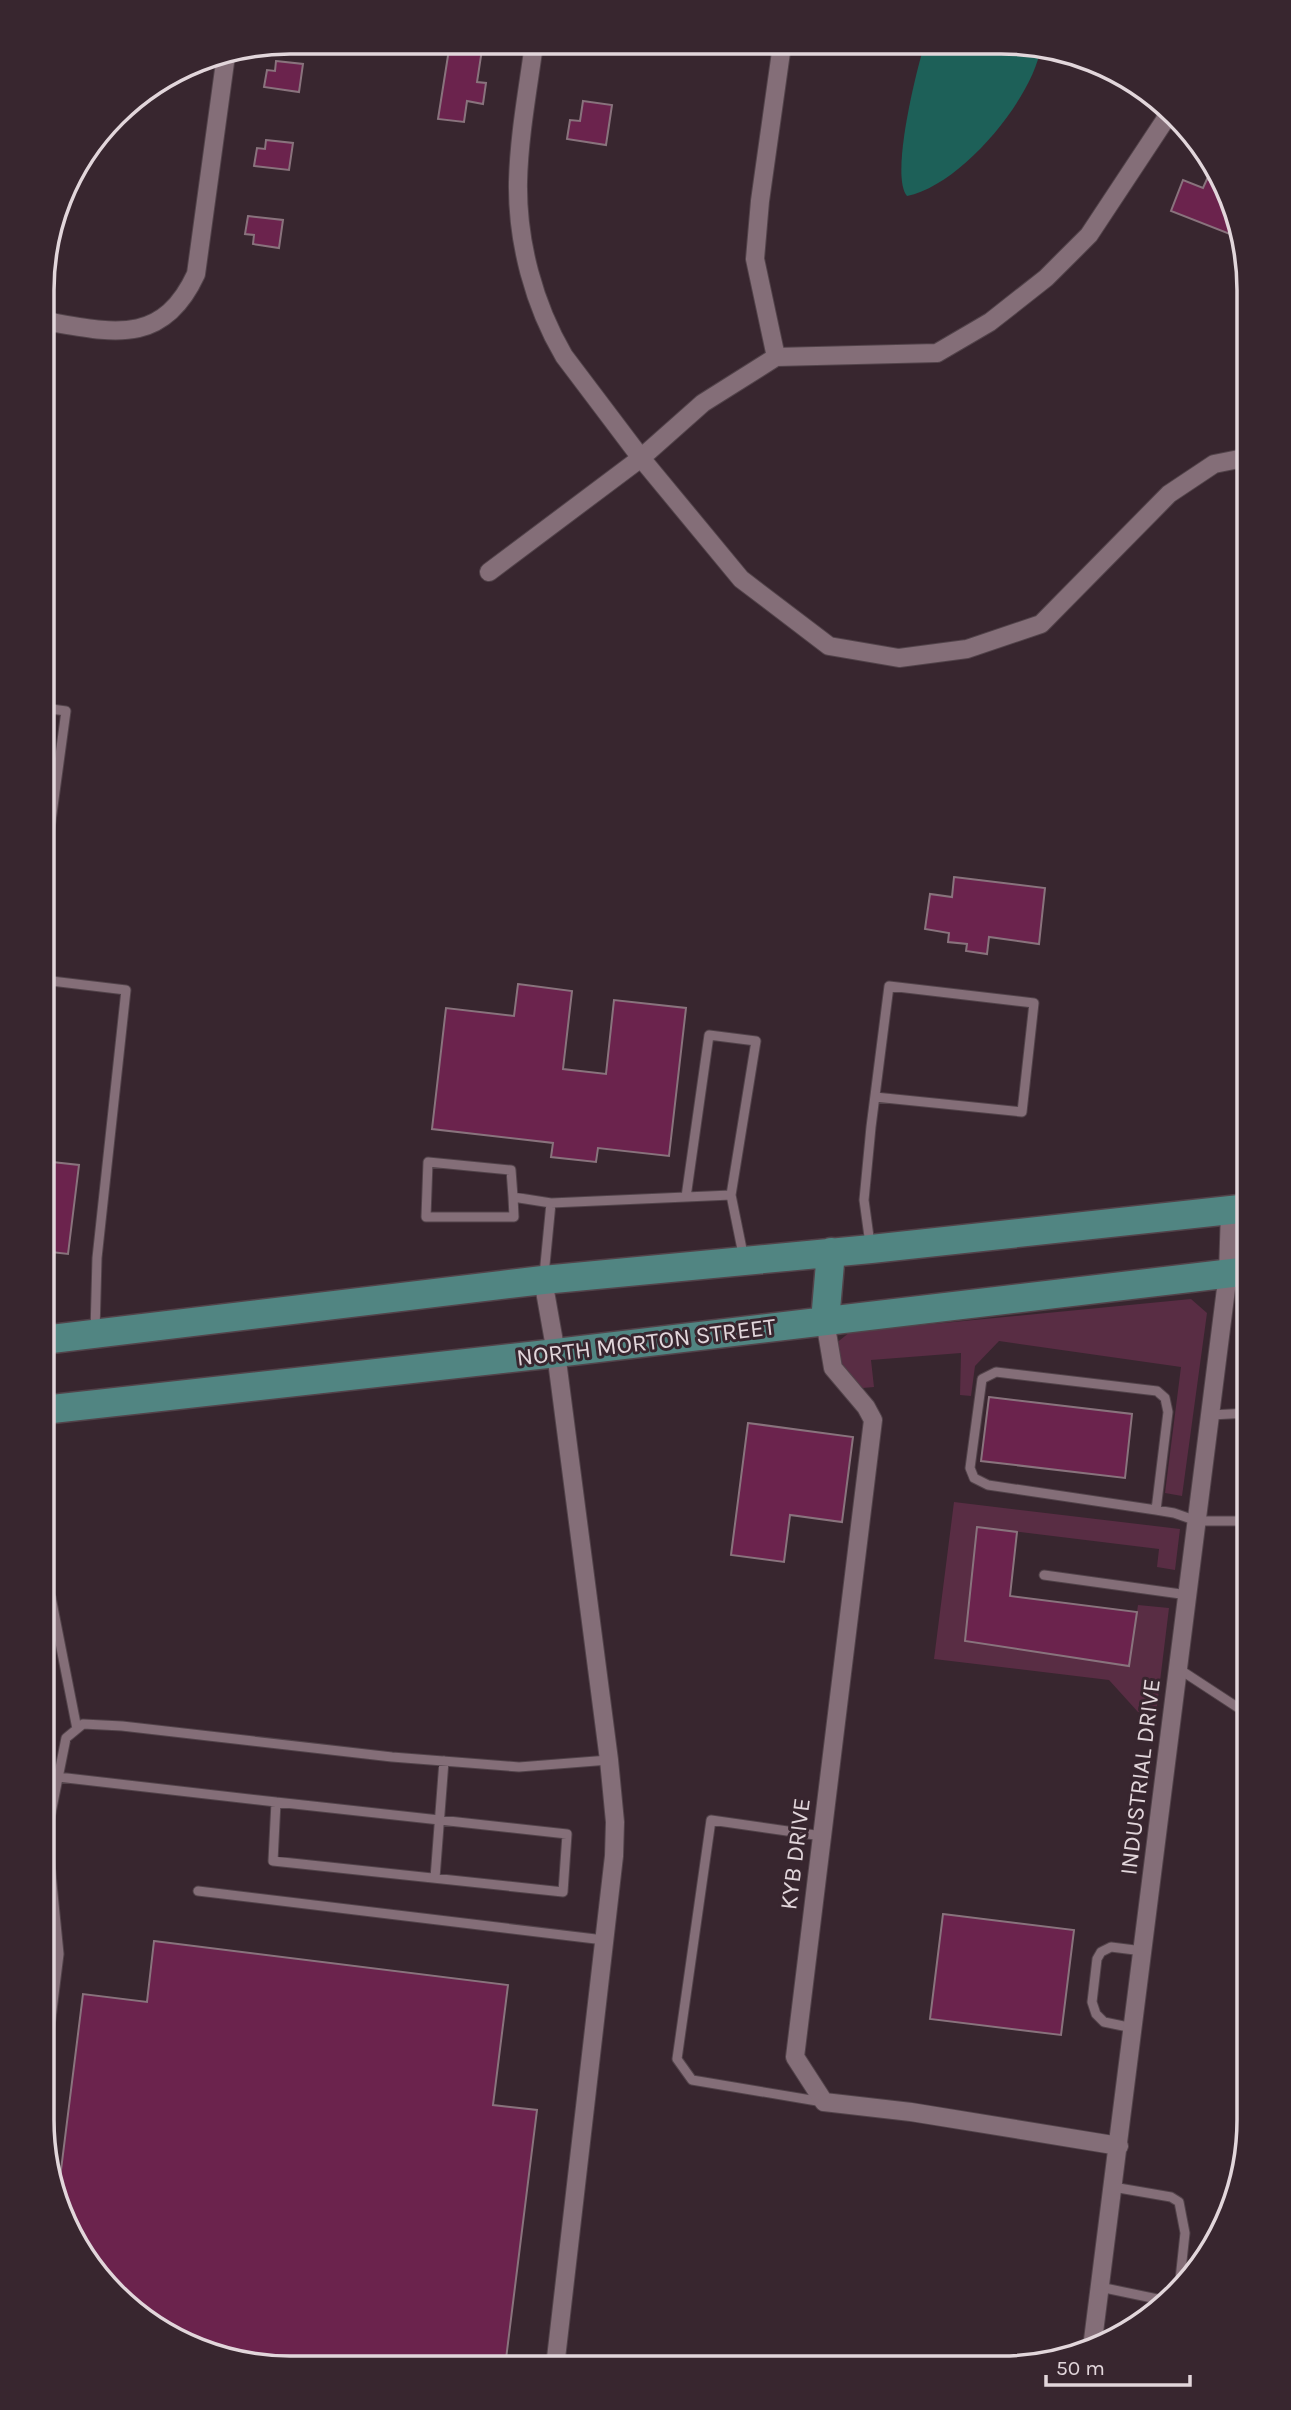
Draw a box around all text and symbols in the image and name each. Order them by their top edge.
street label: NORTH MORTON STREET [515,1312,777,1372]
street label: INDUSTRIAL DRIVE [1114,1677,1166,1877]
street label: KYB DRIVE [774,1796,816,1912]
scale bar [1046,2344,1190,2388]
text: 50 m [1056,2356,1105,2380]

